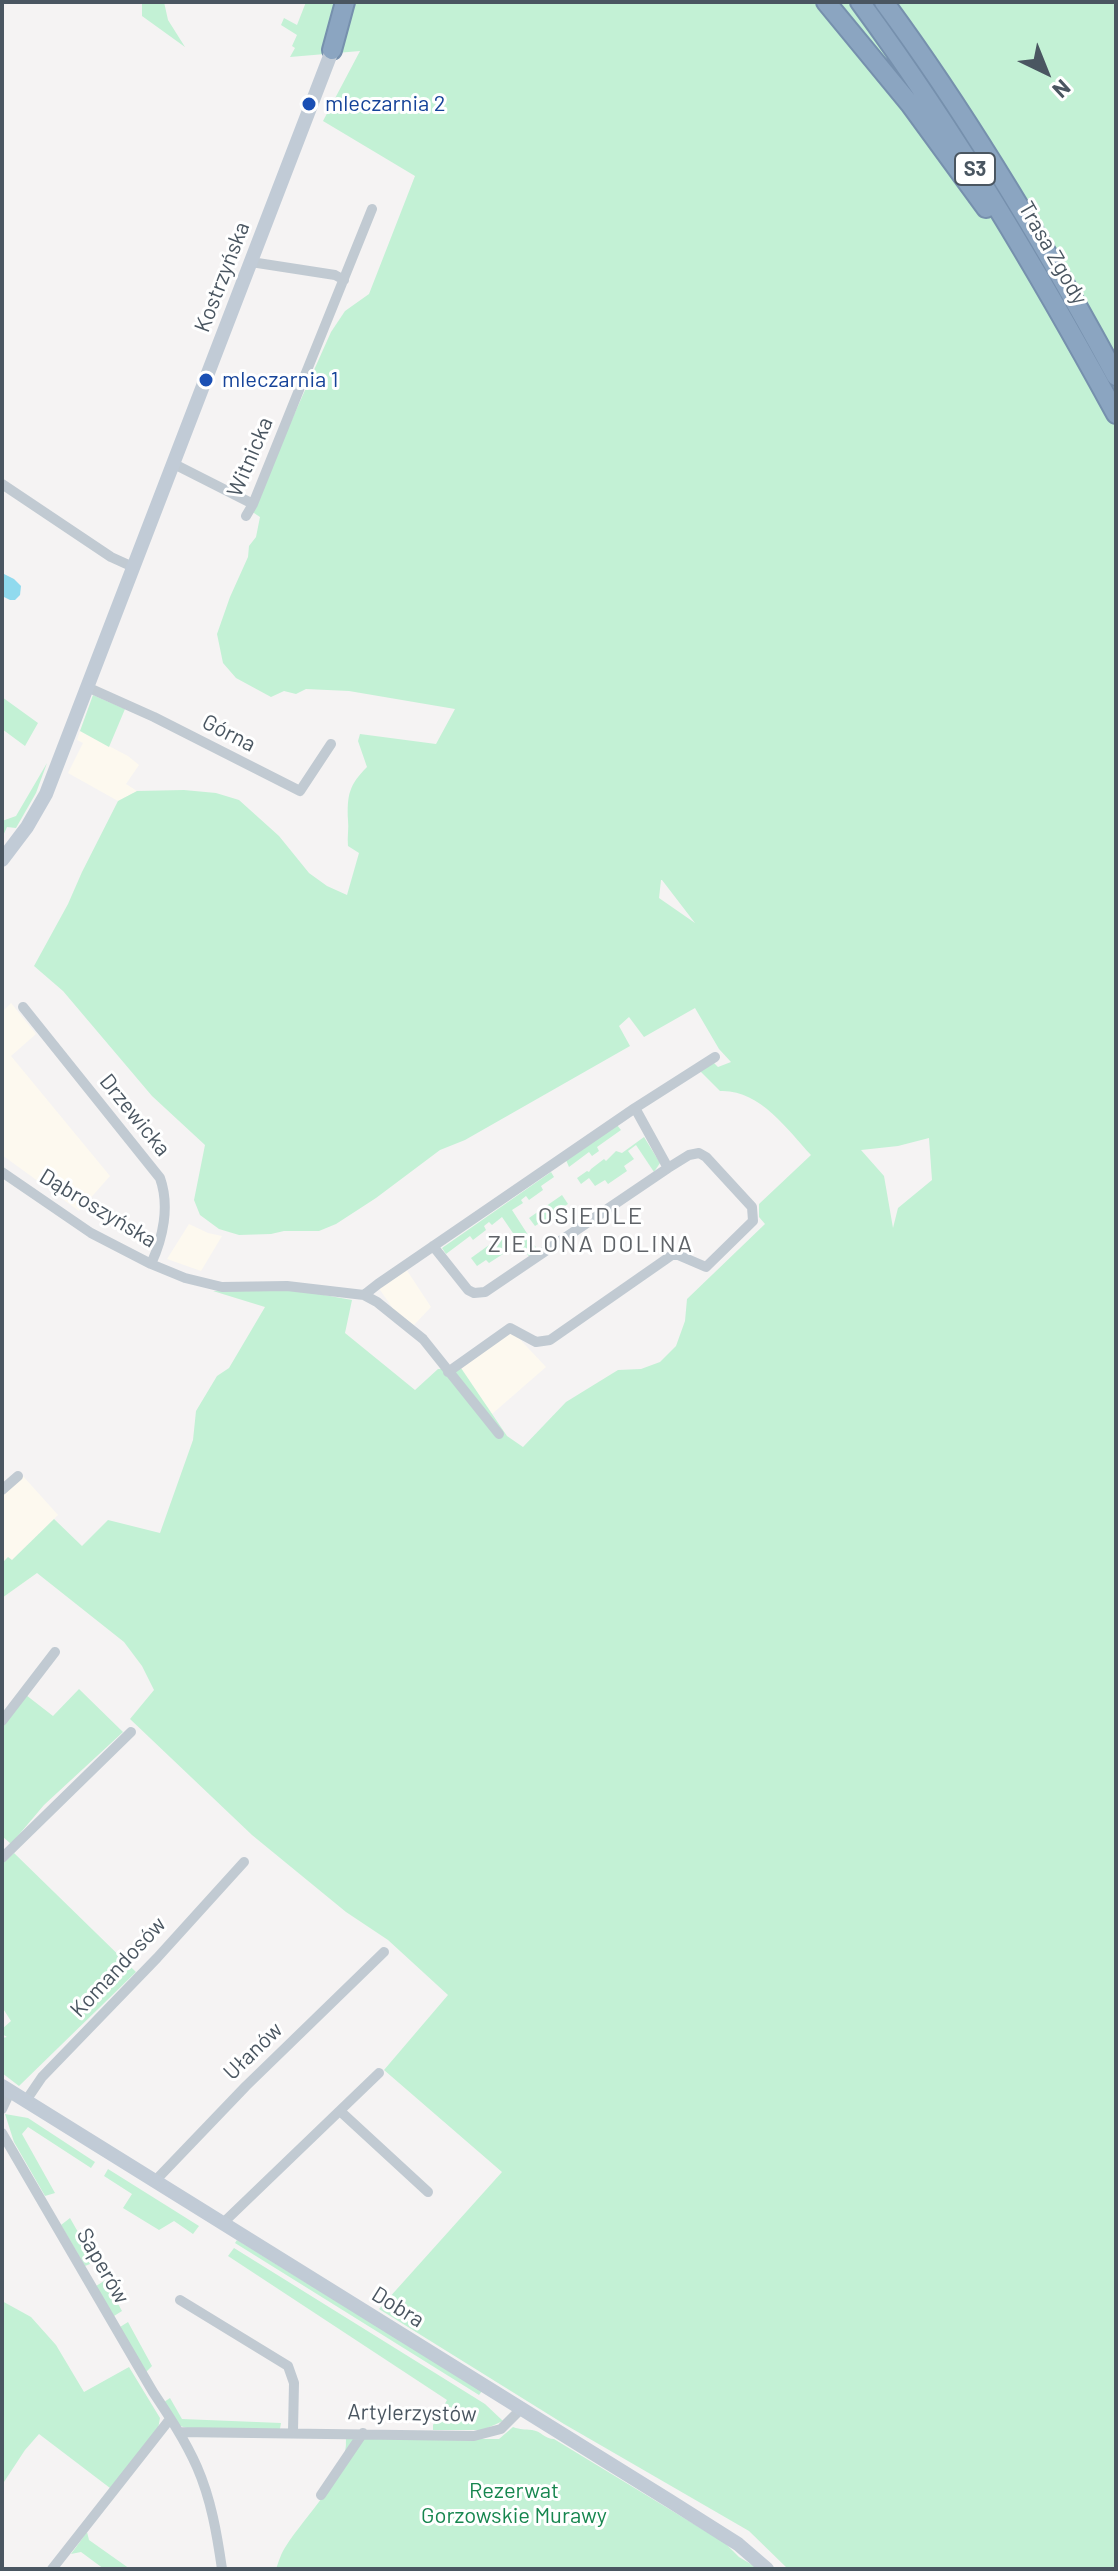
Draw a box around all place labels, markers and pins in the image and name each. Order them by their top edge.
place label: mleczarnia 2 [325,91,445,117]
marker: mleczarnia 2 [300,95,318,113]
place label: mleczarnia 1 [222,367,338,393]
marker: mleczarnia 1 [197,371,215,389]

